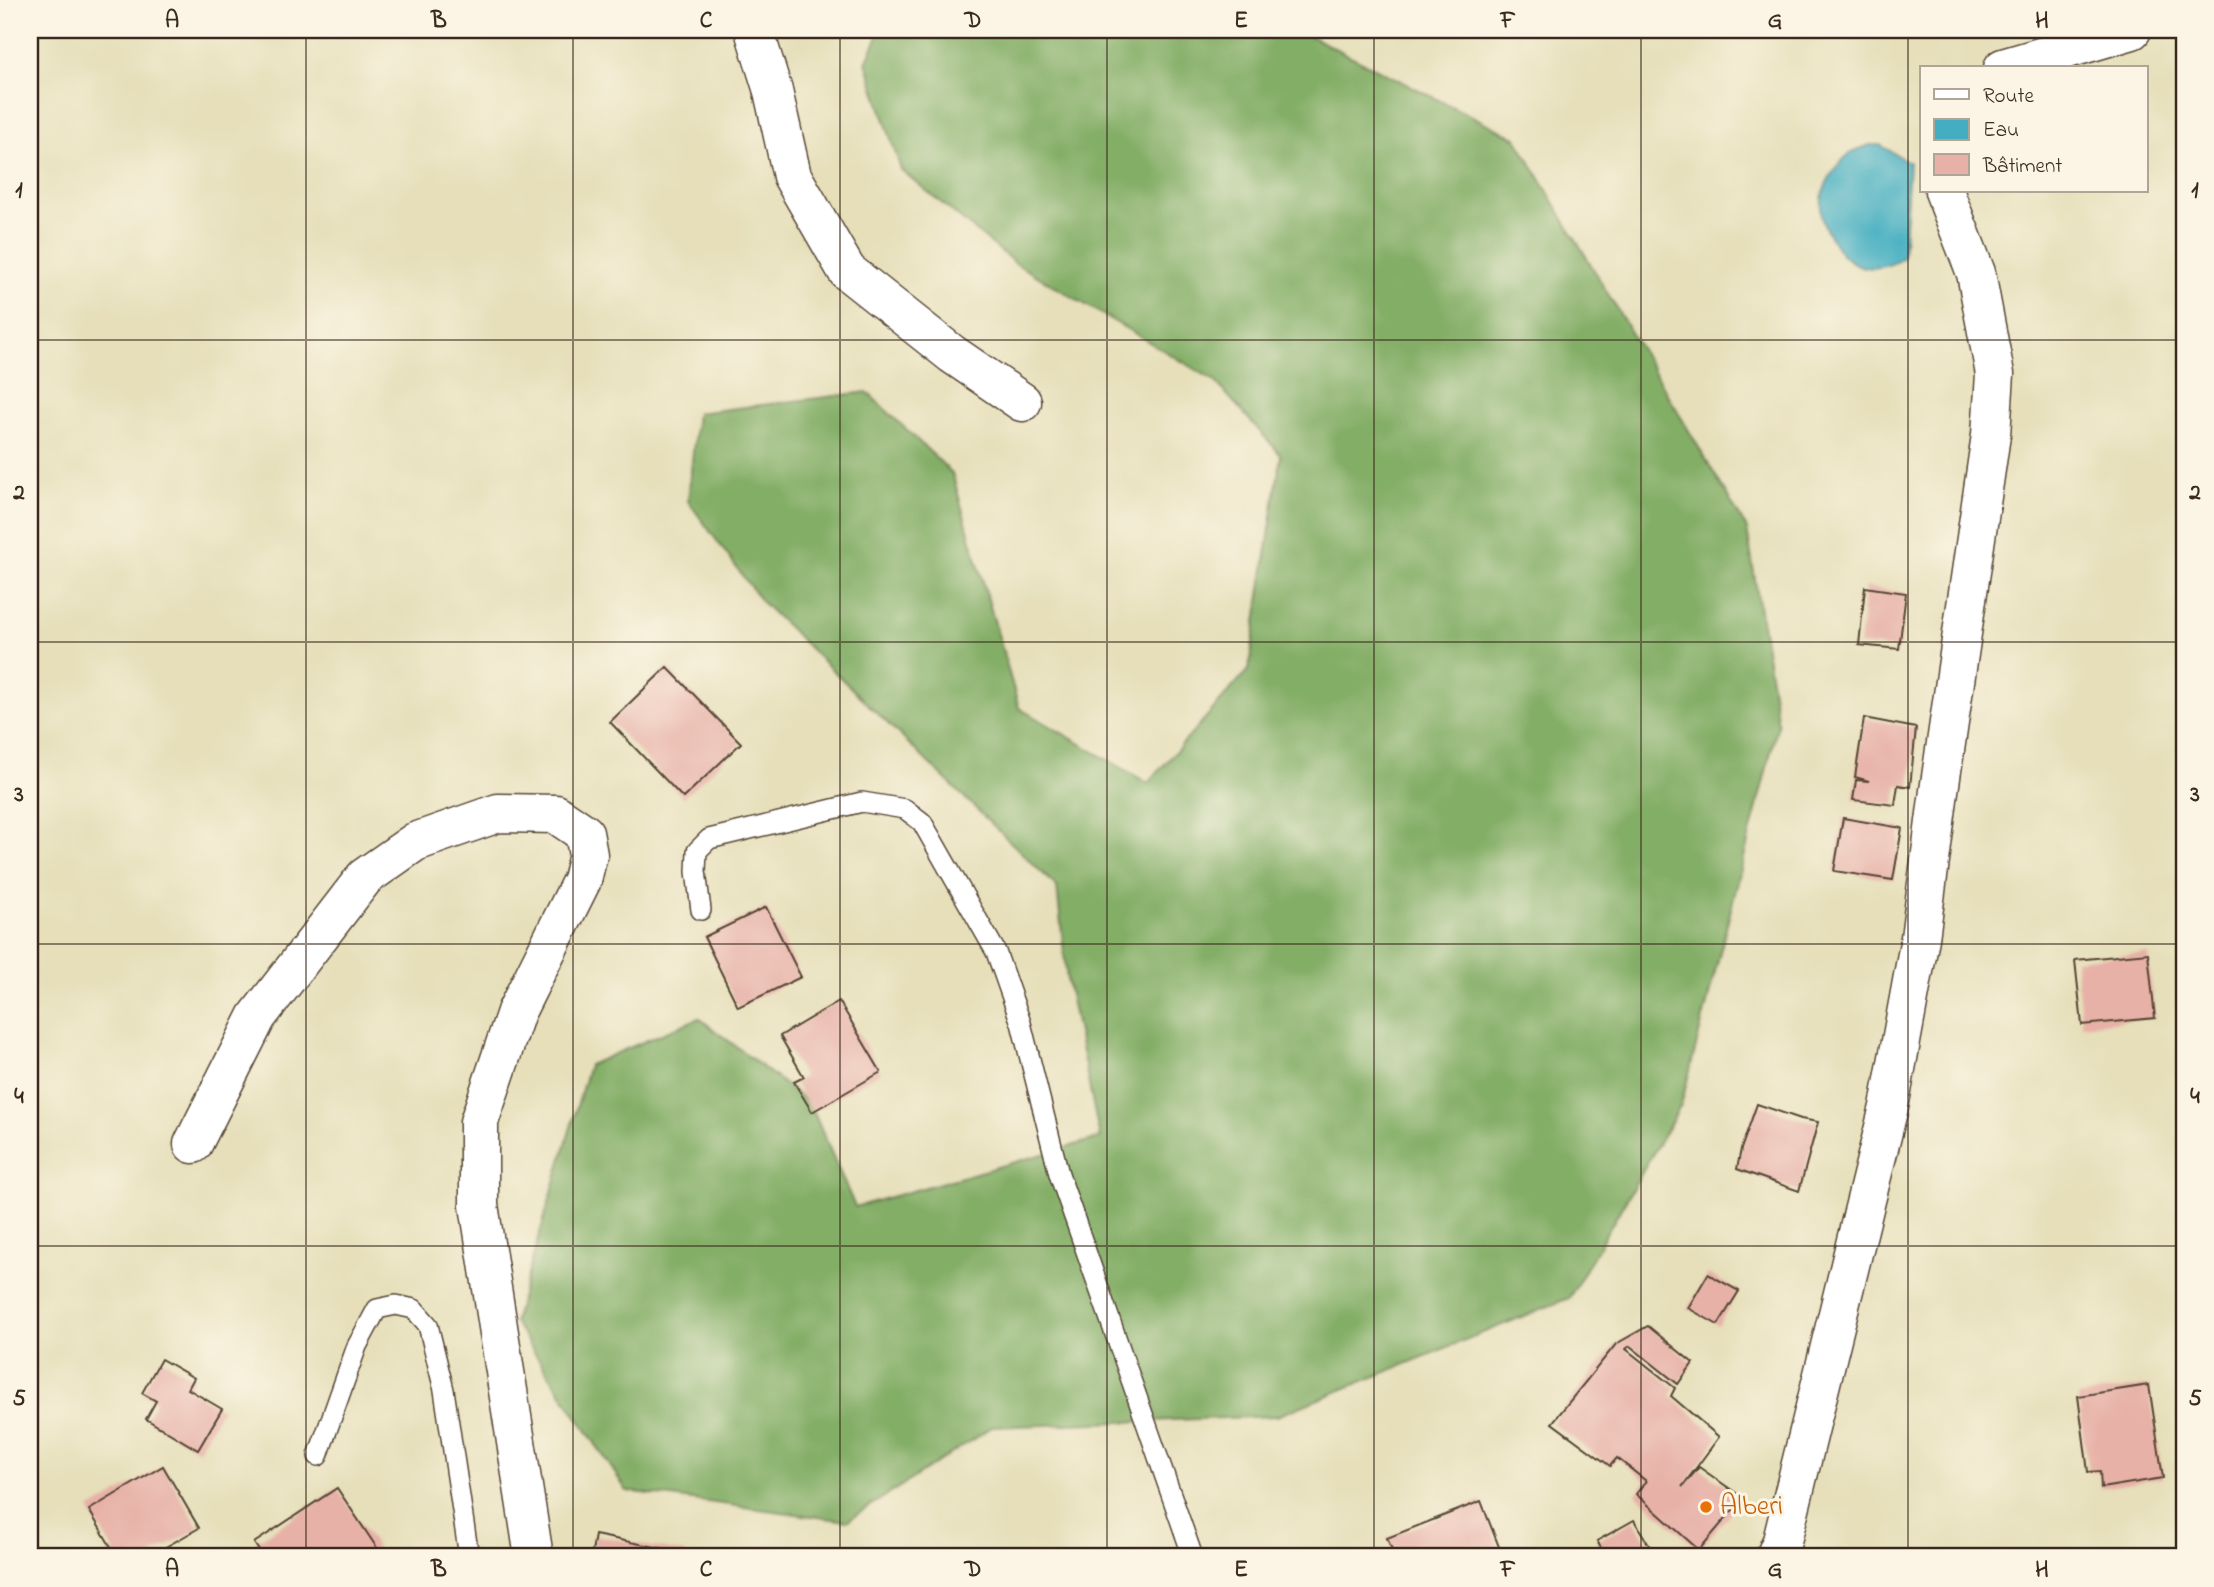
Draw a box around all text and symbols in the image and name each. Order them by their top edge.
text: A [165,5,179,38]
text: B [430,5,447,38]
text: C [700,5,713,38]
text: D [964,5,981,38]
text: E [1234,5,1248,38]
text: F [1500,5,1516,38]
text: G [1768,5,1782,38]
text: H [2035,5,2049,38]
legend [1920,66,2148,192]
text: Route [1983,82,2035,112]
text: Eau [1983,116,2019,146]
text: Bâtiment [1982,152,2062,182]
text: 1 [15,175,23,208]
text: 1 [2191,175,2199,208]
text: 2 [12,477,25,510]
text: 2 [2188,477,2201,510]
text: 3 [13,779,24,812]
text: 3 [2189,779,2200,812]
text: 4 [14,1081,24,1114]
text: 4 [2190,1081,2200,1114]
text: 5 [12,1383,26,1416]
text: 5 [2188,1383,2202,1416]
place label: Alberi [1720,1487,1783,1528]
marker: Alberi [1698,1499,1714,1515]
text: A [165,1554,179,1587]
text: B [430,1554,447,1587]
text: C [700,1554,713,1587]
text: D [964,1554,981,1587]
text: E [1234,1554,1248,1587]
text: F [1500,1554,1516,1587]
text: G [1768,1554,1782,1587]
text: H [2035,1554,2049,1587]

